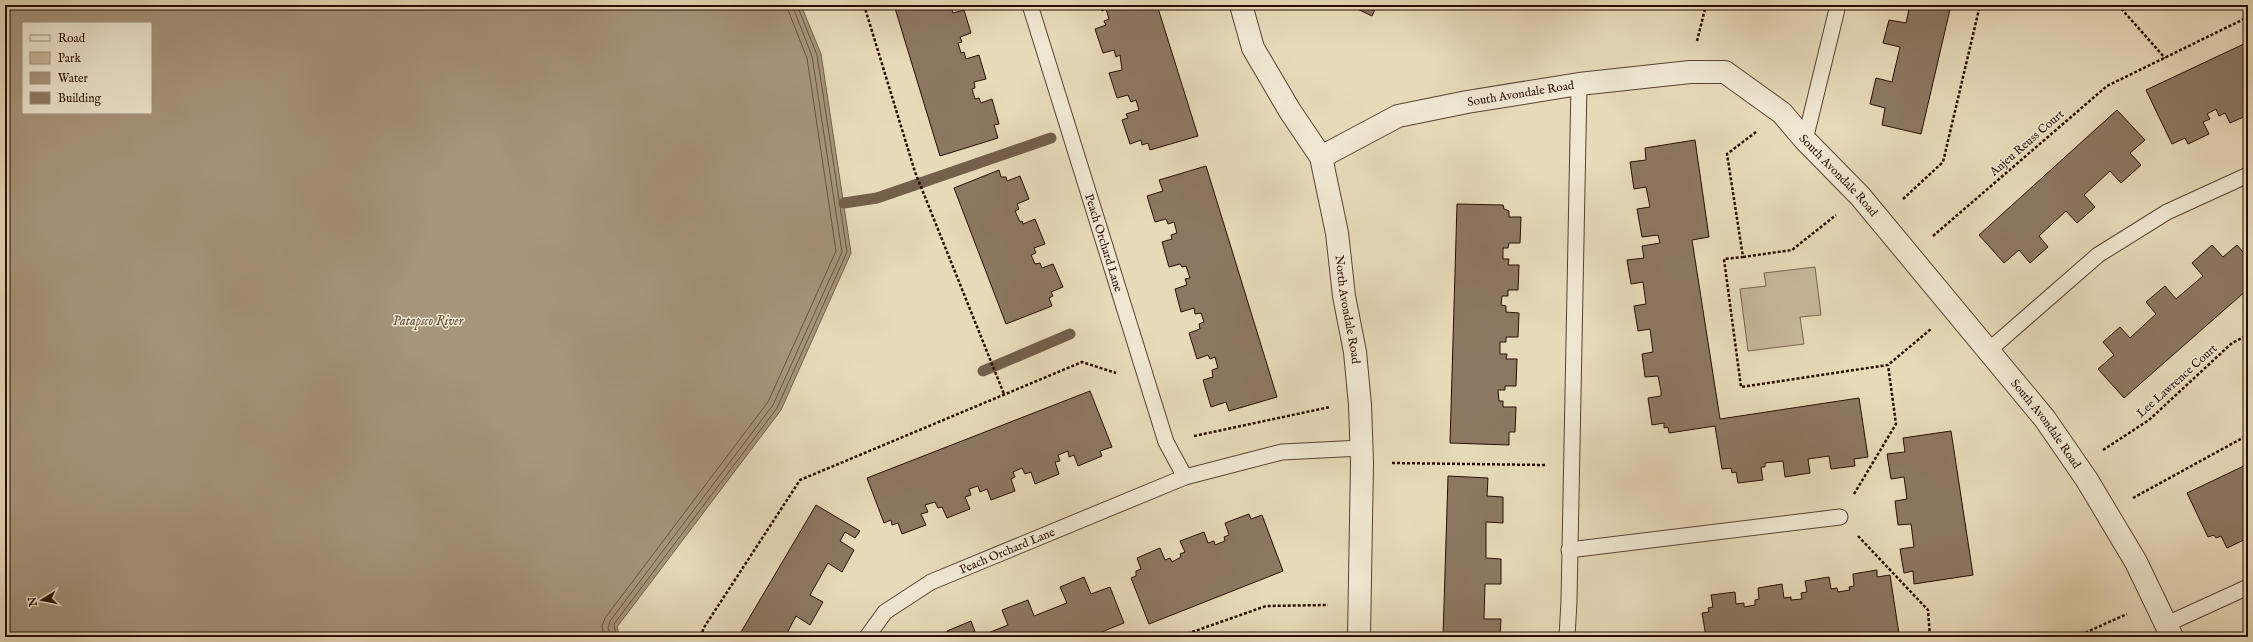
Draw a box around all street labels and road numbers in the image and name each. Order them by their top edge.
street label: South Avondale Road [1466,77,1576,109]
street label: Anjeu Reuss Court [1986,107,2067,180]
street label: South Avondale Road [1796,131,1882,220]
street label: Peach Orchard Lane [1082,192,1126,294]
street label: North Avondale Road [1332,254,1364,365]
street label: Lee Lawrence Court [2134,341,2220,421]
street label: South Avondale Road [2008,376,2085,472]
street label: Peach Orchard Lane [957,524,1057,577]

